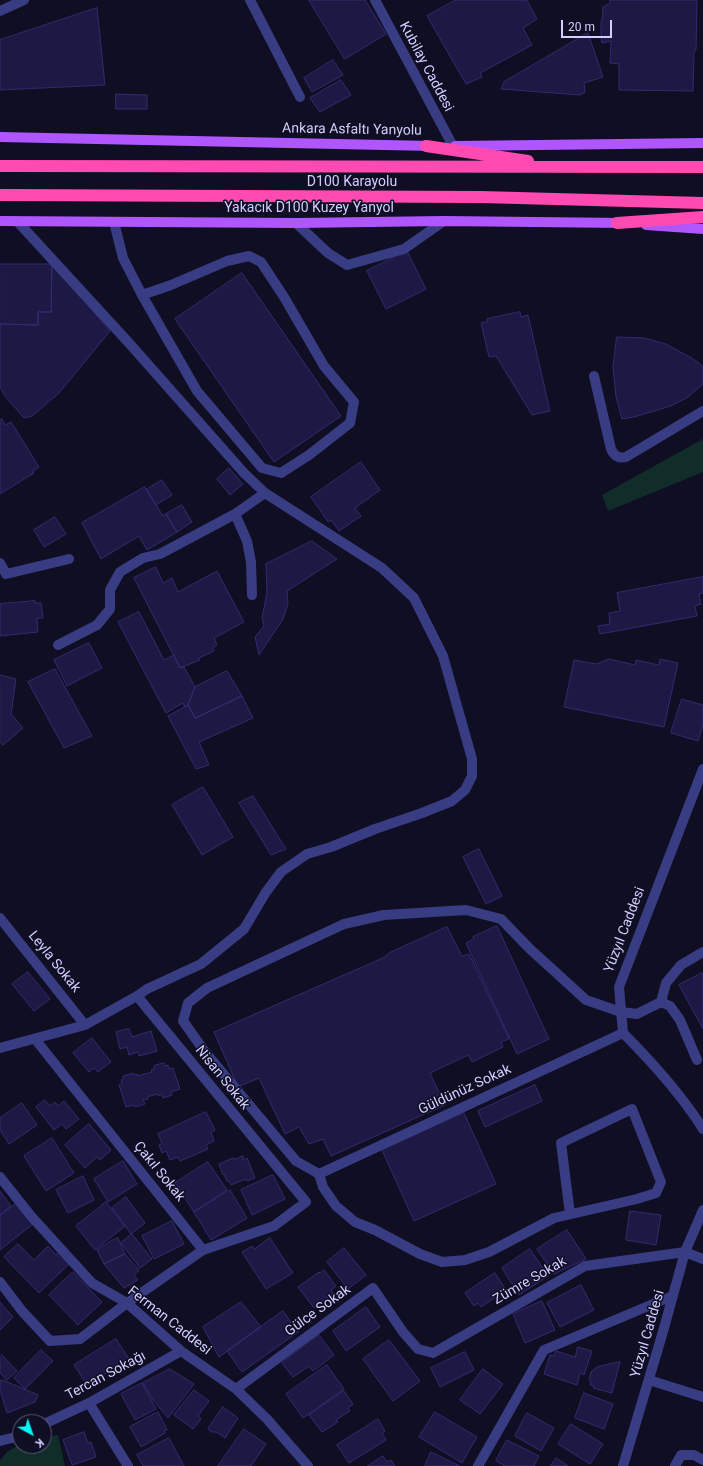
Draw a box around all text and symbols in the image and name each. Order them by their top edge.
scale bar [563,12,614,38]
street label: Kubilay Caddesi [395,19,457,115]
text: 20 m [568,20,595,34]
street label: Ankara Asfaltı Yanyolu [282,120,422,140]
street label: D100 Karayolu [307,174,397,190]
street label: Yakacık D100 Kuzey Yanyol [224,200,394,216]
street label: Yüzyıl Caddesi [601,885,649,975]
street label: Leyla Sokak [24,928,84,996]
street label: Nisan Sokak [191,1043,253,1113]
street label: Güldünüz Sokak [416,1061,514,1119]
street label: Çakıl Sokak [130,1139,188,1205]
street label: Zümre Sokak [490,1253,570,1309]
street label: Gülce Sokak [282,1282,354,1340]
street label: Ferman Caddesi [124,1283,214,1359]
street label: Yüzyıl Caddesi [627,1288,669,1380]
street label: Tercan Sokağı [63,1348,149,1404]
north arrow [12,1414,52,1454]
text: K [33,1436,46,1450]

